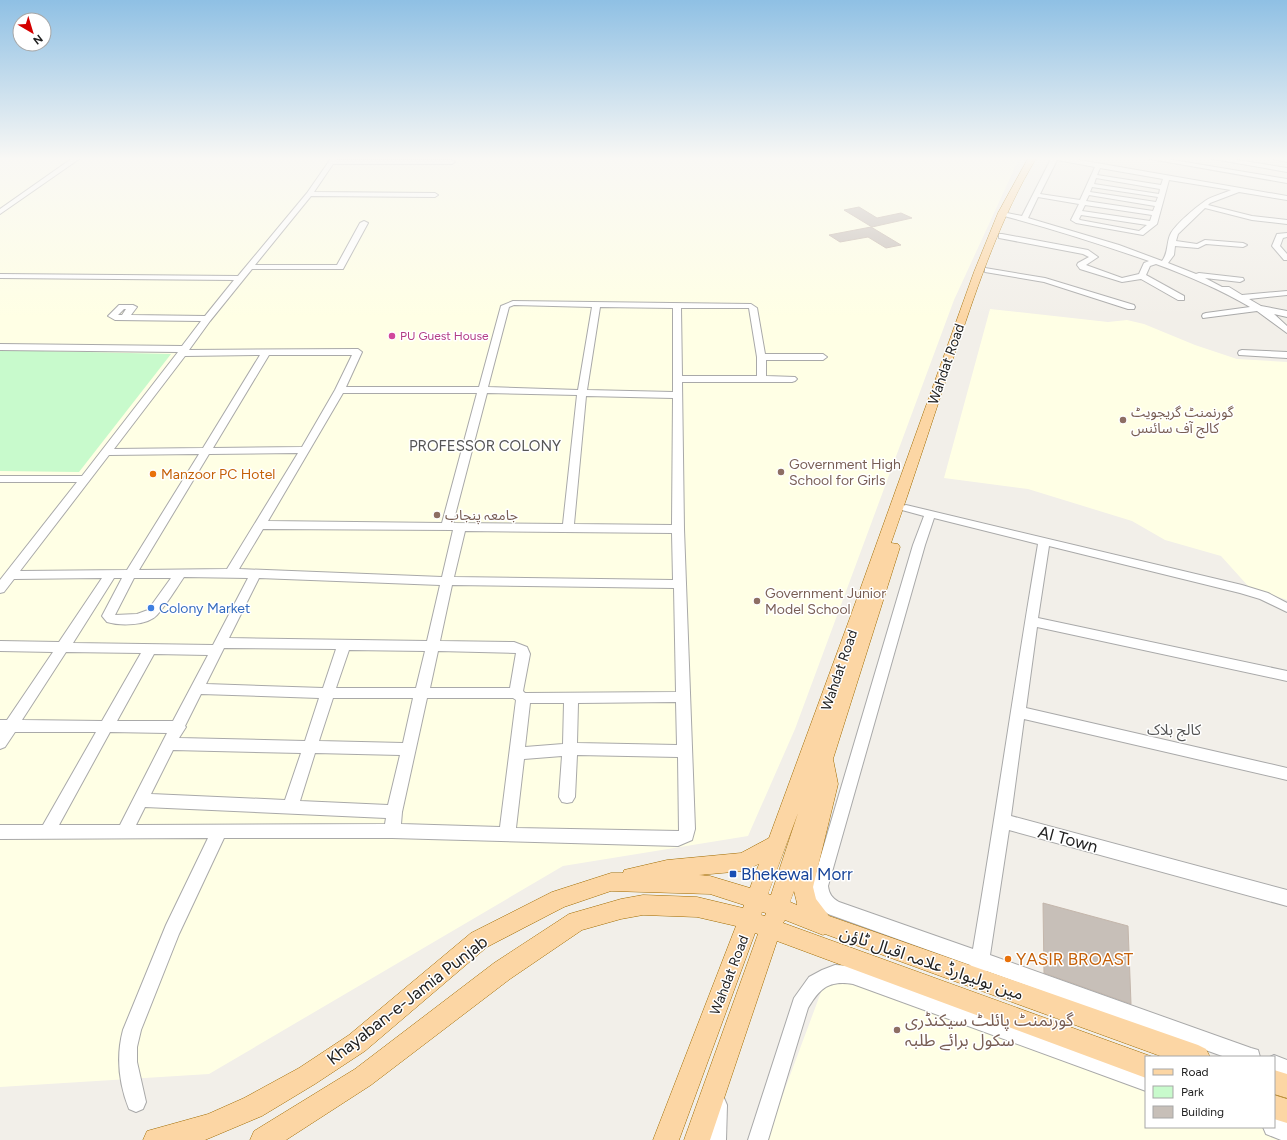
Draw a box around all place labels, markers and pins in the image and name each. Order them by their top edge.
place label: PU Guest House [400,329,489,343]
marker: PU Guest House [387,331,397,341]
place label: گورنمنٹ گریجویٹ کالج آف سائنس [1131,404,1234,439]
marker: گورنمنٹ گریجویٹ کالج آف سائنس [1118,415,1128,425]
place label: Government High School for Girls [789,456,901,489]
place label: Manzoor PC Hotel [161,466,275,483]
marker: Government High School for Girls [776,467,786,477]
marker: Manzoor PC Hotel [148,469,158,479]
place label: جامعہ پنجاب [445,507,518,525]
marker: جامعہ پنجاب [432,510,442,520]
place label: Government Junior Model School [765,585,886,618]
marker: Government Junior Model School [752,596,762,606]
place label: Colony Market [159,600,250,617]
marker: Colony Market [146,603,156,613]
place label: Bhekewal Morr [741,864,853,884]
marker: Bhekewal Morr [728,869,738,879]
place label: YASIR BROAST [1016,949,1134,969]
marker: YASIR BROAST [1003,954,1013,964]
place label: گورنمنٹ پائلٹ سیکنڈری سکول برائے طلبہ [905,1010,1075,1051]
marker: گورنمنٹ پائلٹ سیکنڈری سکول برائے طلبہ [892,1025,902,1035]

